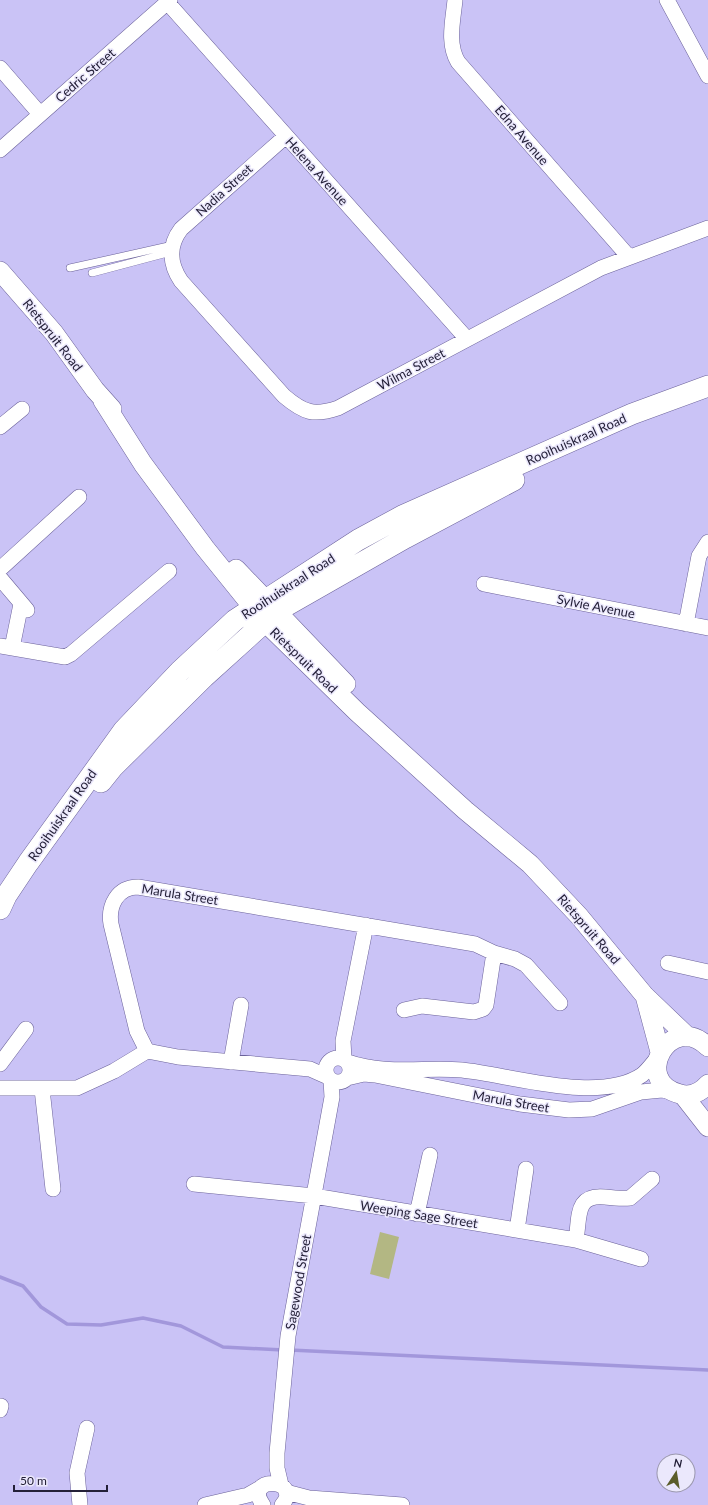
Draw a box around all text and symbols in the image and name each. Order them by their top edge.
street label: Cedric Street [52,44,119,105]
street label: Edna Avenue [492,102,552,168]
street label: Helena Avenue [282,134,352,208]
street label: Nadia Street [192,160,256,220]
street label: Rietspruit Road [20,296,86,374]
street label: Wilma Street [374,344,448,394]
street label: Rooihuiskraal Road [523,410,629,468]
street label: Rooihuiskraal Road [238,550,338,622]
street label: Sylvie Avenue [556,591,636,621]
street label: Rietspruit Road [267,624,341,696]
street label: Rooihuiskraal Road [24,766,100,864]
street label: Marula Street [141,880,220,908]
street label: Rietspruit Road [554,891,624,967]
street label: Marula Street [471,1086,551,1116]
street label: Weeping Sage Street [359,1197,479,1231]
street label: Sagewood Street [282,1233,314,1331]
north arrow [656,1453,696,1493]
text: N [673,1455,684,1470]
scale bar [14,1467,107,1493]
text: 50 m [20,1473,47,1488]

